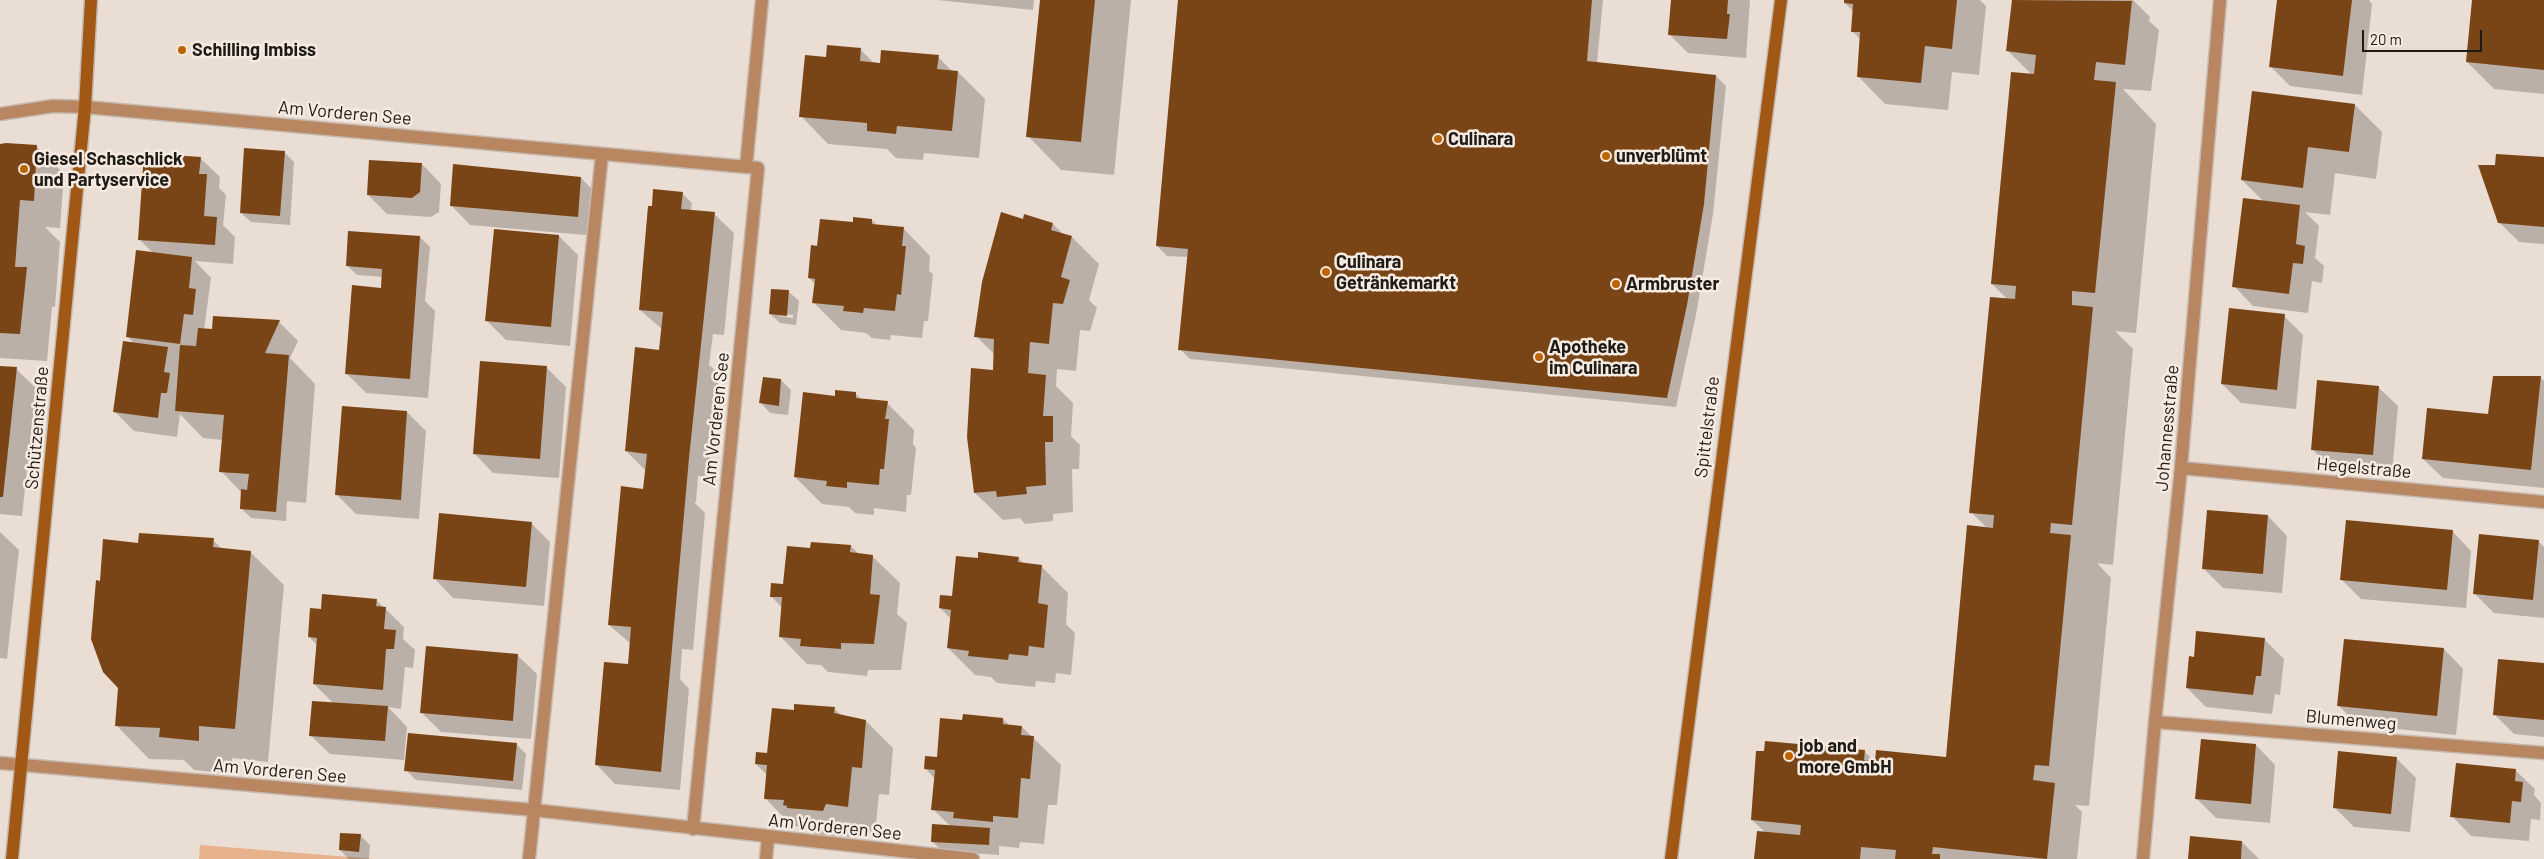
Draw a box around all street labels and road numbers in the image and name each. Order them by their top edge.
street label: Am Vorderen See [277,96,413,130]
street label: Am Vorderen See [698,351,734,487]
street label: Johannesstraße [2151,364,2183,492]
street label: Schützenstraße [21,365,53,491]
street label: Spittelstraße [1690,375,1724,479]
street label: Hegelstraße [2316,453,2412,483]
street label: Blumenweg [2305,705,2397,735]
street label: Am Vorderen See [212,754,348,788]
street label: Am Vorderen See [767,809,903,845]

